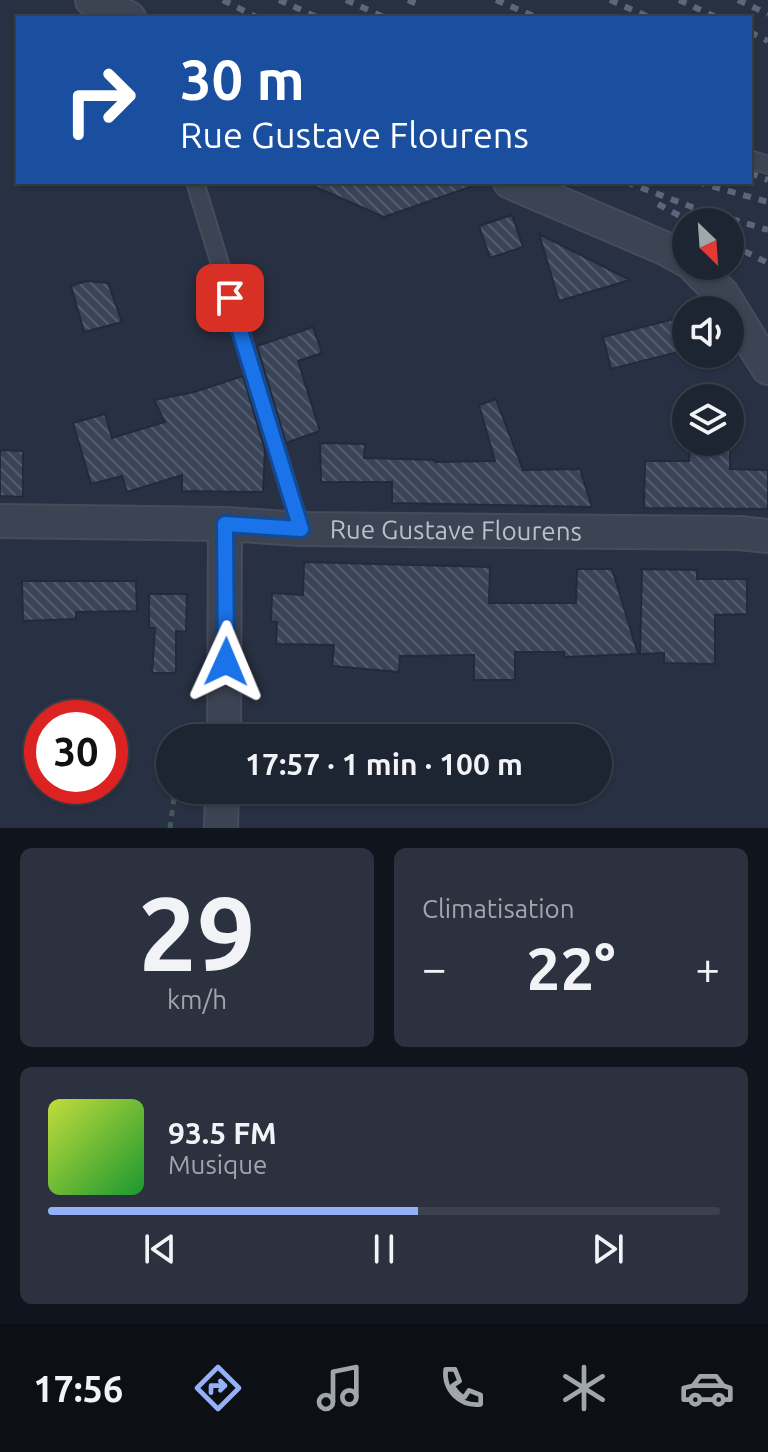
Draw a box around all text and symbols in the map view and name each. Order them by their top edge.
icon: right [48,48,152,152]
text: 30 m [180,48,305,111]
text: Rue Gustave Flourens [180,114,529,155]
north arrow [672,208,744,280]
map controls [672,208,744,456]
pin [196,264,264,332]
icon: arrive [208,276,252,320]
button: sound [672,296,744,368]
button: layers [672,384,744,456]
street label: Rue Gustave Flourens [330,514,582,546]
position arrow [184,620,268,704]
speed limit sign: 30 [24,700,128,804]
text: 17:57 · 1 min · 100 m [245,747,523,781]
text: 29 [138,874,256,991]
text: Climatisation [422,894,575,923]
text: 22° [527,934,615,1001]
text: − [422,943,447,992]
text: + [695,943,720,992]
text: km/h [167,985,227,1014]
text: 93.5 FM [168,1116,277,1150]
text: Musique [168,1150,267,1179]
icon: previous [138,1227,182,1271]
icon: pause [362,1227,406,1271]
icon: next [586,1227,630,1271]
icon: directions [190,1360,246,1416]
icon: music [312,1360,368,1416]
icon: phone [434,1360,490,1416]
icon: climate [556,1360,612,1416]
icon: car [679,1360,735,1416]
text: 17:56 [33,1368,123,1409]

